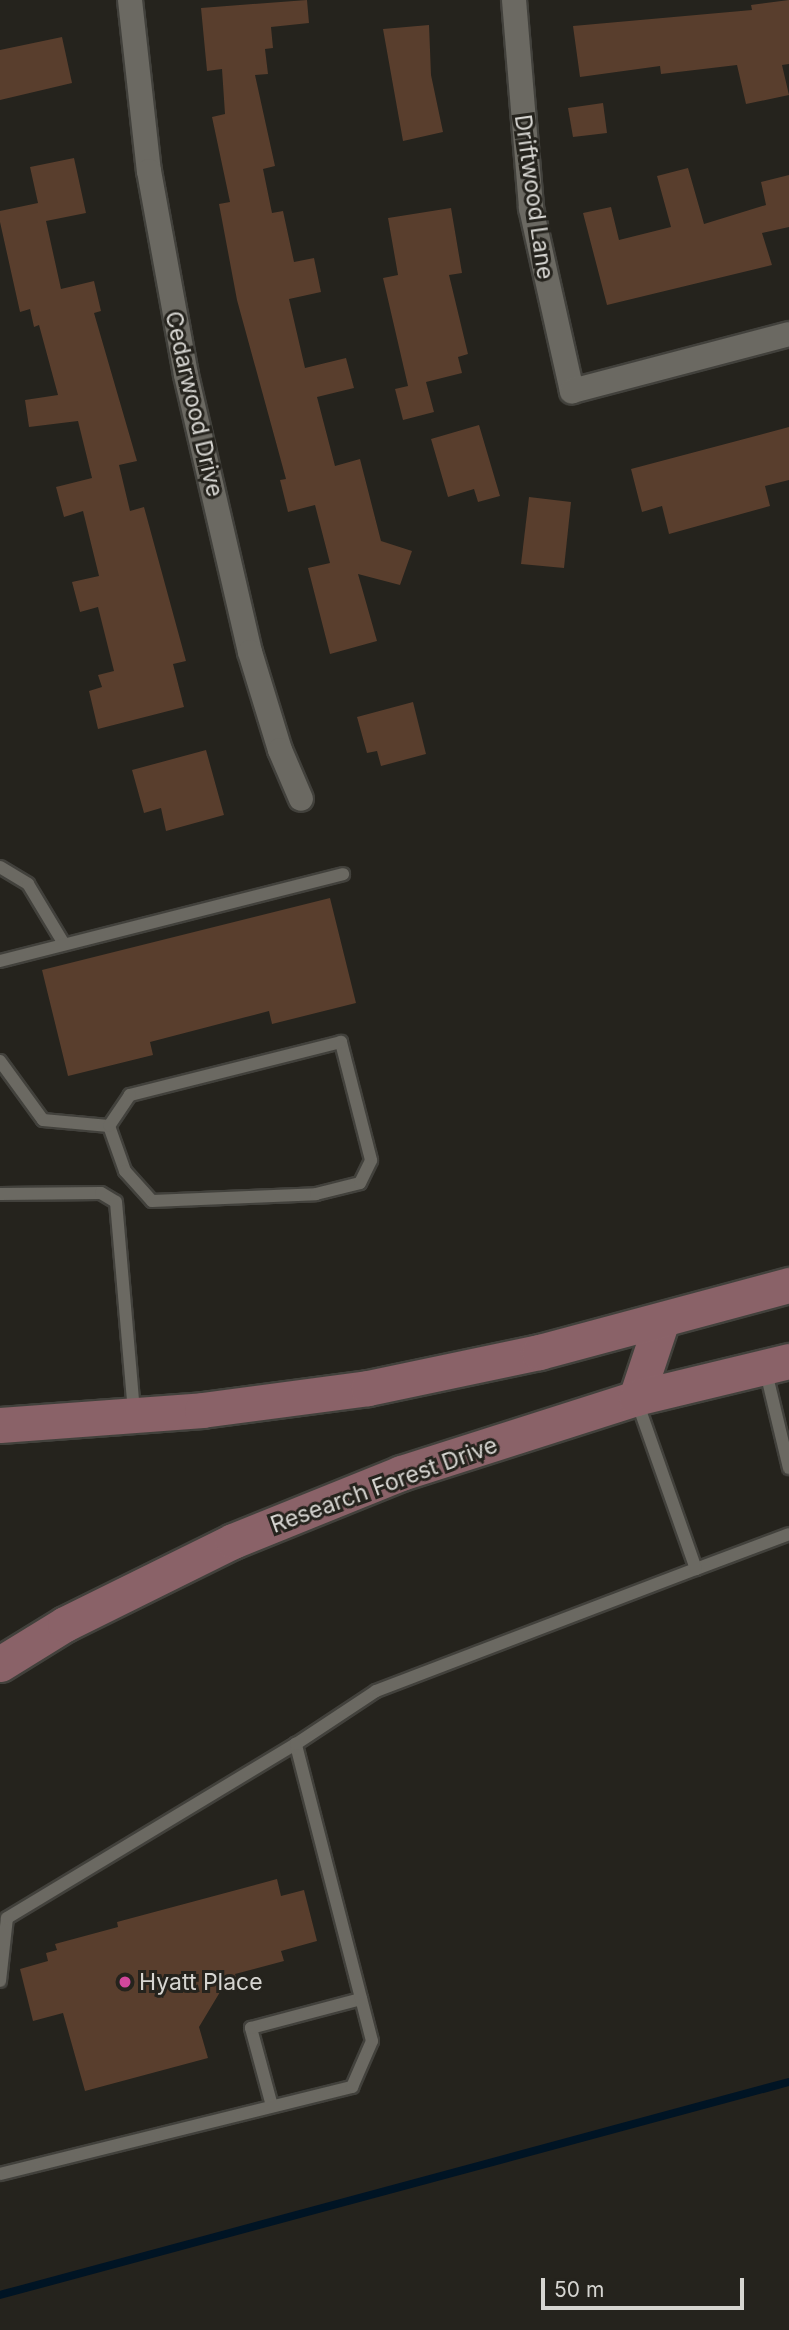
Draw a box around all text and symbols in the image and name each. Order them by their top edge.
street label: Driftwood Lane [509,113,559,281]
street label: Cedarwood Drive [159,308,229,500]
street label: Research Forest Drive [267,1431,501,1539]
place label: Hyatt Place [139,1968,263,1996]
marker: Hyatt Place [117,1974,133,1990]
scale bar [544,2264,747,2308]
text: 50 m [554,2277,604,2302]

